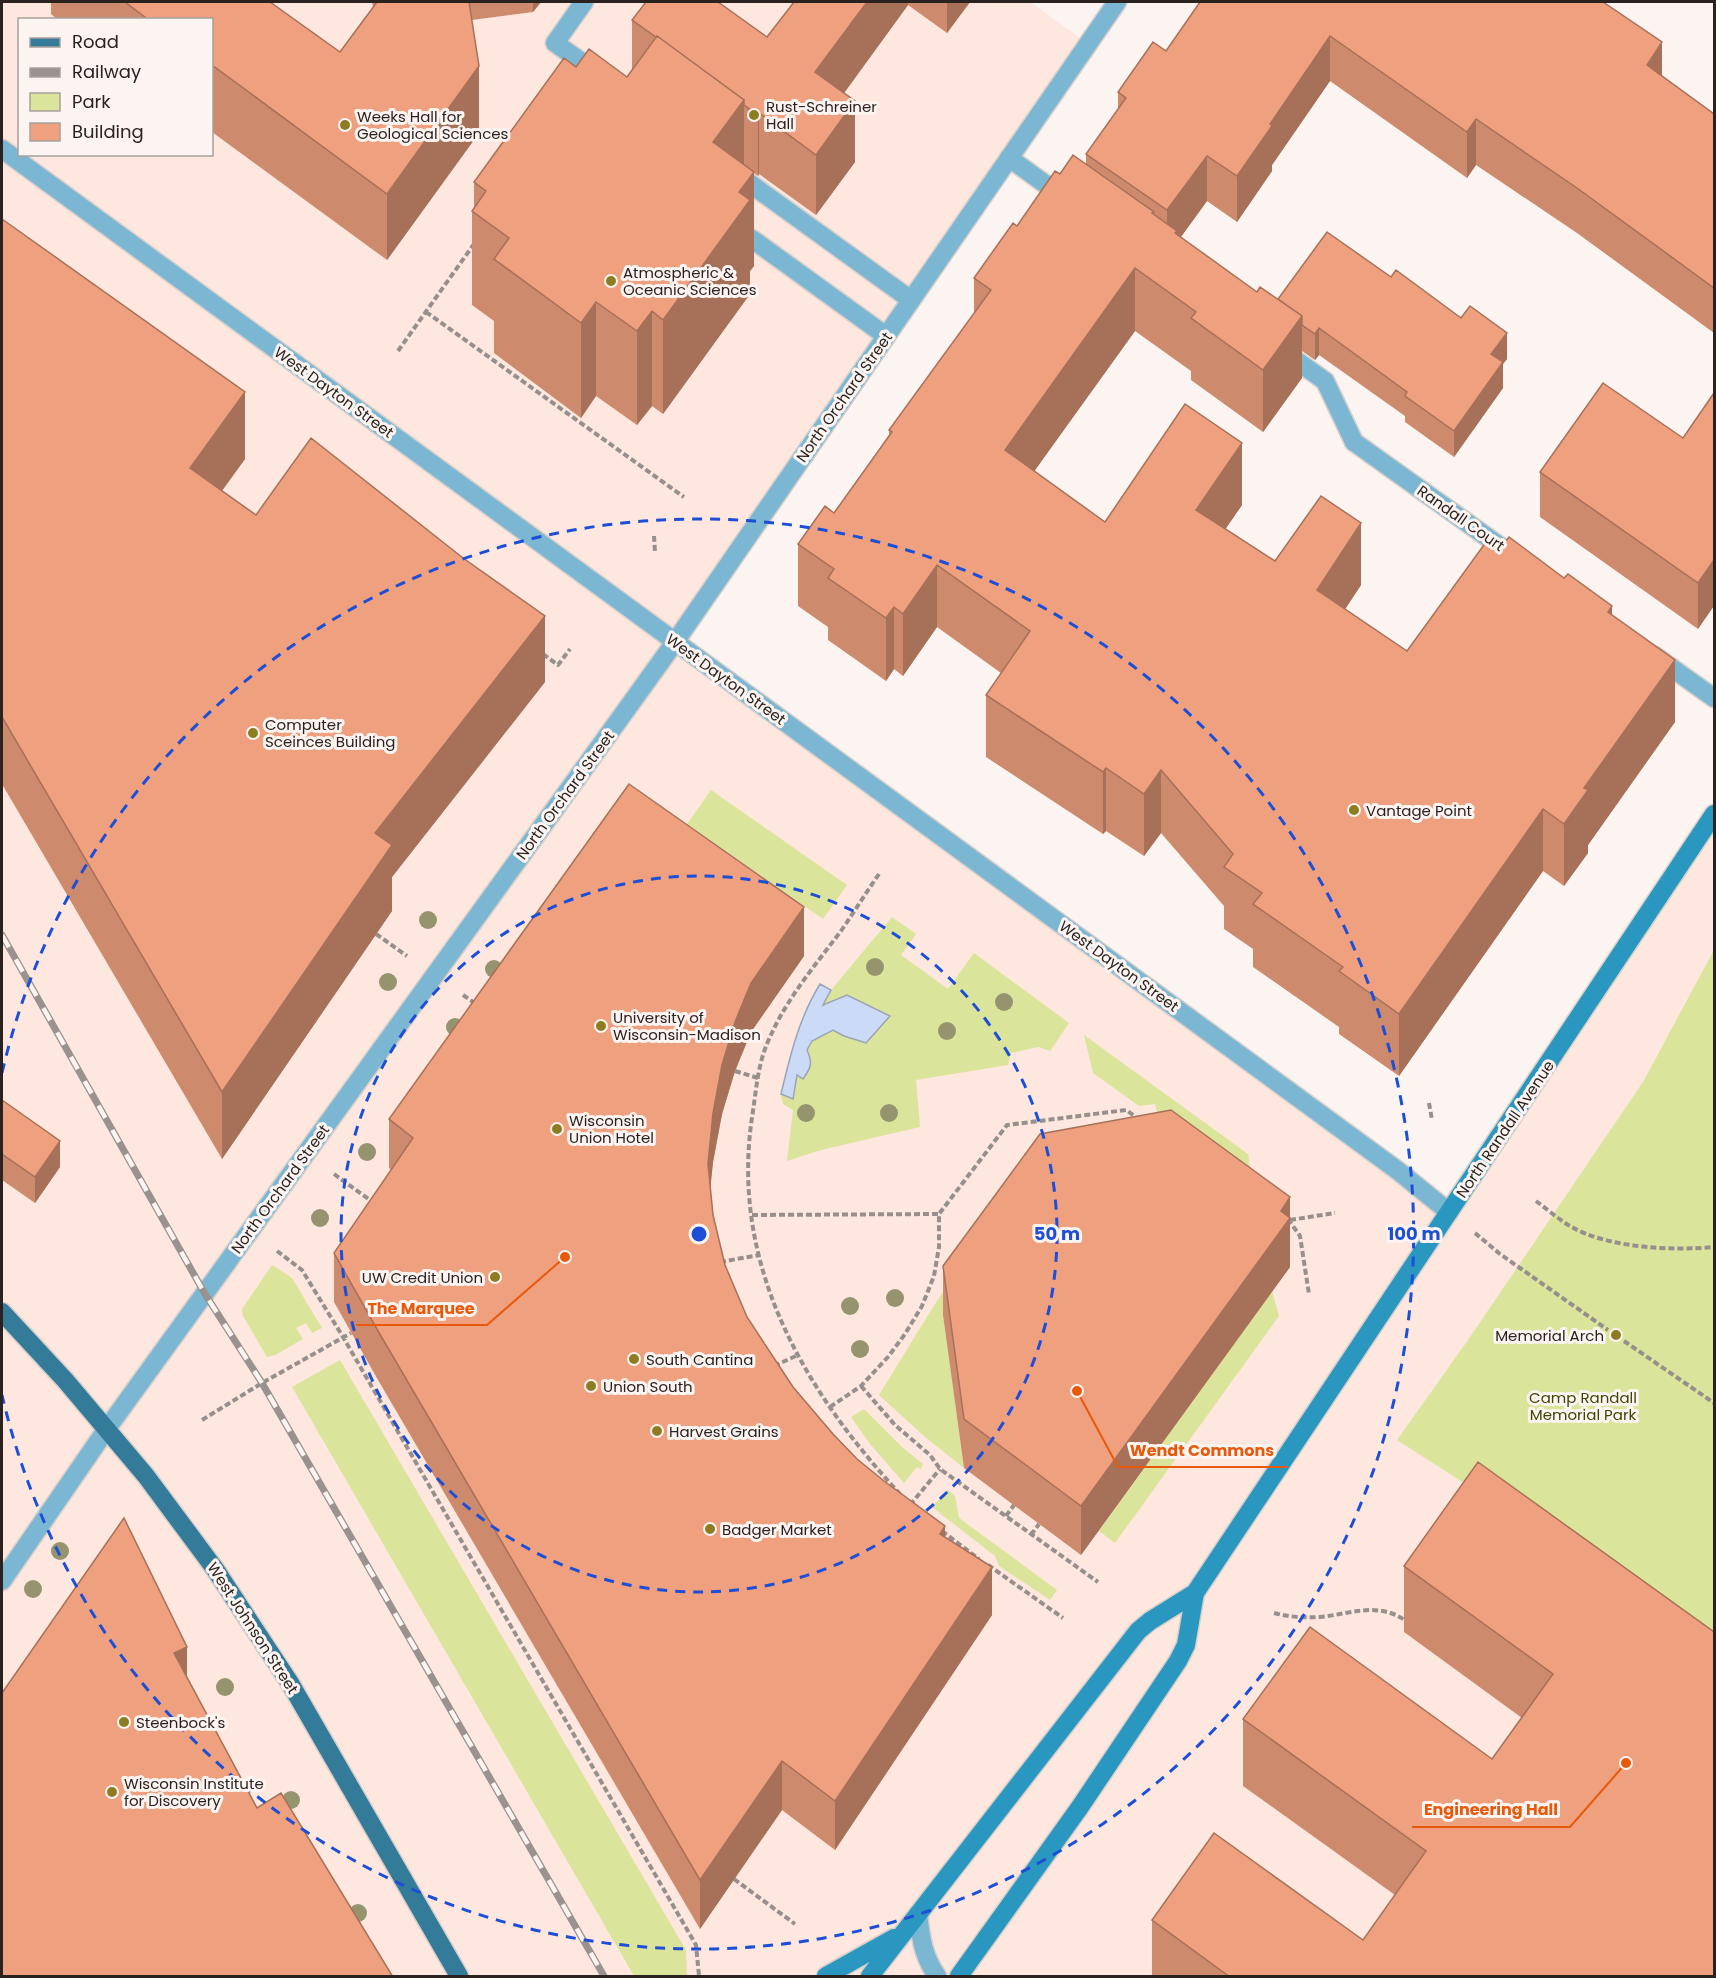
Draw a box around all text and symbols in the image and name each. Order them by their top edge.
legend [18,18,213,156]
text: Road [72,29,119,54]
text: Railway [72,59,141,84]
text: Park [72,89,111,114]
place label: Rust-Schreiner Hall [766,96,877,134]
place label: Weeks Hall for Geological Sciences [357,106,509,144]
marker: Rust-Schreiner Hall [747,108,761,122]
marker: Weeks Hall for Geological Sciences [338,118,352,132]
text: Building [72,119,144,144]
place label: Atmospheric & Oceanic Sciences [623,262,757,300]
marker: Atmospheric & Oceanic Sciences [604,274,618,288]
street label: North Orchard Street [791,328,897,466]
street label: West Dayton Street [270,341,398,443]
street label: Randall Court [1413,480,1509,556]
street label: West Dayton Street [662,628,790,730]
place label: Computer Sceinces Building [265,714,396,752]
marker: Computer Sceinces Building [246,726,260,740]
street label: North Orchard Street [511,726,619,864]
place label: Vantage Point [1366,800,1472,821]
marker: Vantage Point [1347,803,1361,817]
street label: West Dayton Street [1055,915,1183,1017]
place label: University of Wisconsin-Madison [613,1007,761,1045]
marker: University of Wisconsin-Madison [594,1019,608,1033]
street label: North Randall Avenue [1451,1056,1559,1202]
place label: Wisconsin Union Hotel [569,1110,654,1148]
street label: North Orchard Street [226,1120,334,1258]
marker: Wisconsin Union Hotel [550,1122,564,1136]
text: 50 m [1034,1221,1080,1246]
text: 100 m [1387,1221,1441,1246]
centre of rings [689,1224,709,1244]
place label: UW Credit Union [362,1267,483,1288]
marker: UW Credit Union [488,1270,502,1284]
callout: The Marquee [356,1291,487,1325]
text: The Marquee [367,1297,475,1320]
place label: Memorial Arch [1495,1325,1604,1346]
marker: Memorial Arch [1609,1328,1623,1342]
place label: South Cantina [646,1349,753,1370]
marker: South Cantina [627,1352,641,1366]
place label: Union South [603,1376,693,1397]
marker: Union South [584,1379,598,1393]
park label: Camp Randall Memorial Park [1529,1387,1637,1425]
place label: Harvest Grains [669,1421,779,1442]
marker: Harvest Grains [650,1424,664,1438]
callout: Wendt Commons [1118,1433,1287,1467]
text: Wendt Commons [1130,1439,1274,1462]
place label: Badger Market [722,1519,832,1540]
marker: Badger Market [703,1522,717,1536]
street label: West Johnson Street [203,1558,303,1698]
place label: Steenbock's [136,1712,225,1733]
marker: Steenbock's [117,1715,131,1729]
place label: Wisconsin Institute for Discovery [124,1773,264,1811]
marker: Wisconsin Institute for Discovery [105,1785,119,1799]
callout: Engineering Hall [1412,1793,1570,1827]
text: Engineering Hall [1424,1798,1558,1821]

